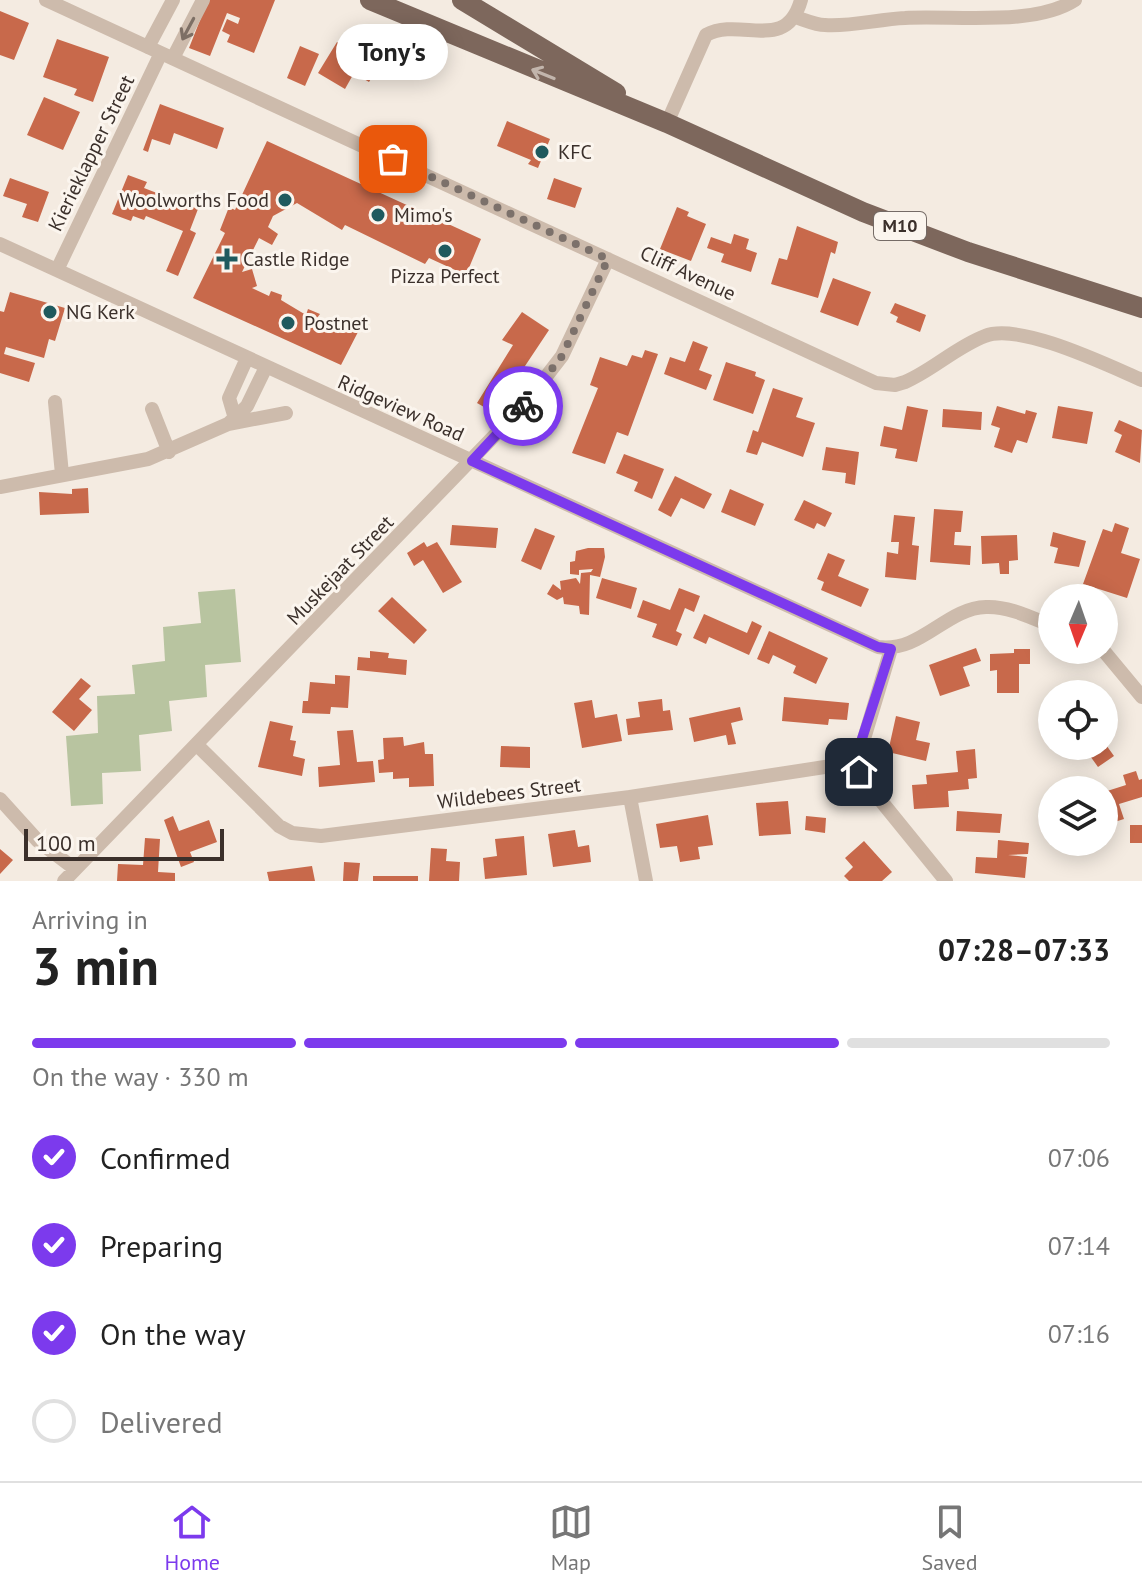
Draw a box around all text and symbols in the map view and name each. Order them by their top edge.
one-way arrow [179,17,195,40]
callout: Tony's [337,23,449,79]
text: Tony's [358,35,426,68]
one-way arrow [531,66,556,80]
street label: Kierieklapper Street [42,71,140,235]
pin [359,125,427,193]
icon: bag [371,137,415,181]
place label: KFC [558,139,592,165]
marker: KFC [533,143,551,161]
place label: Woolworths Food [119,187,269,213]
marker: Woolworths Food [276,191,294,209]
place label: Mimo's [394,202,453,228]
marker: Mimo's [369,206,387,224]
road number: M10 [874,212,926,240]
street label: Cliff Avenue [636,240,740,306]
marker: Pizza Perfect [436,242,454,260]
place label: Castle Ridge [243,246,349,272]
marker: Castle Ridge [218,250,236,268]
place label: Pizza Perfect [391,263,500,289]
place label: NG Kerk [66,299,135,325]
marker: NG Kerk [41,303,59,321]
place label: Postnet [304,310,368,336]
marker: Postnet [279,314,297,332]
courier [483,366,563,446]
street label: Ridgeview Road [334,369,468,447]
icon: bike [501,384,545,428]
street label: Muskejaat Street [281,509,399,630]
north arrow [1038,584,1118,664]
map controls [1038,584,1118,856]
button: locate [1038,680,1118,760]
pin [825,738,893,806]
icon: home [837,750,881,794]
street label: Wildebees Street [436,771,582,815]
button: layers [1038,776,1118,856]
scale bar [24,825,224,861]
text: 100 m [36,829,96,857]
text: Arriving in [32,903,148,936]
text: 07:28–07:33 [938,930,1110,969]
text: 3 min [32,932,159,999]
text: On the way · 330 m [32,1060,249,1093]
icon: check [32,1135,76,1179]
text: Confirmed [100,1138,231,1177]
text: 07:06 [1048,1141,1110,1174]
icon: check [32,1223,76,1267]
text: Preparing [100,1226,223,1265]
text: 07:14 [1048,1229,1110,1262]
icon: check [32,1311,76,1355]
text: On the way [100,1314,246,1353]
text: 07:16 [1048,1317,1110,1350]
text: Delivered [100,1402,223,1441]
tab: Home [164,1500,220,1576]
tab: Map [549,1500,593,1576]
tab: Saved [922,1500,978,1576]

